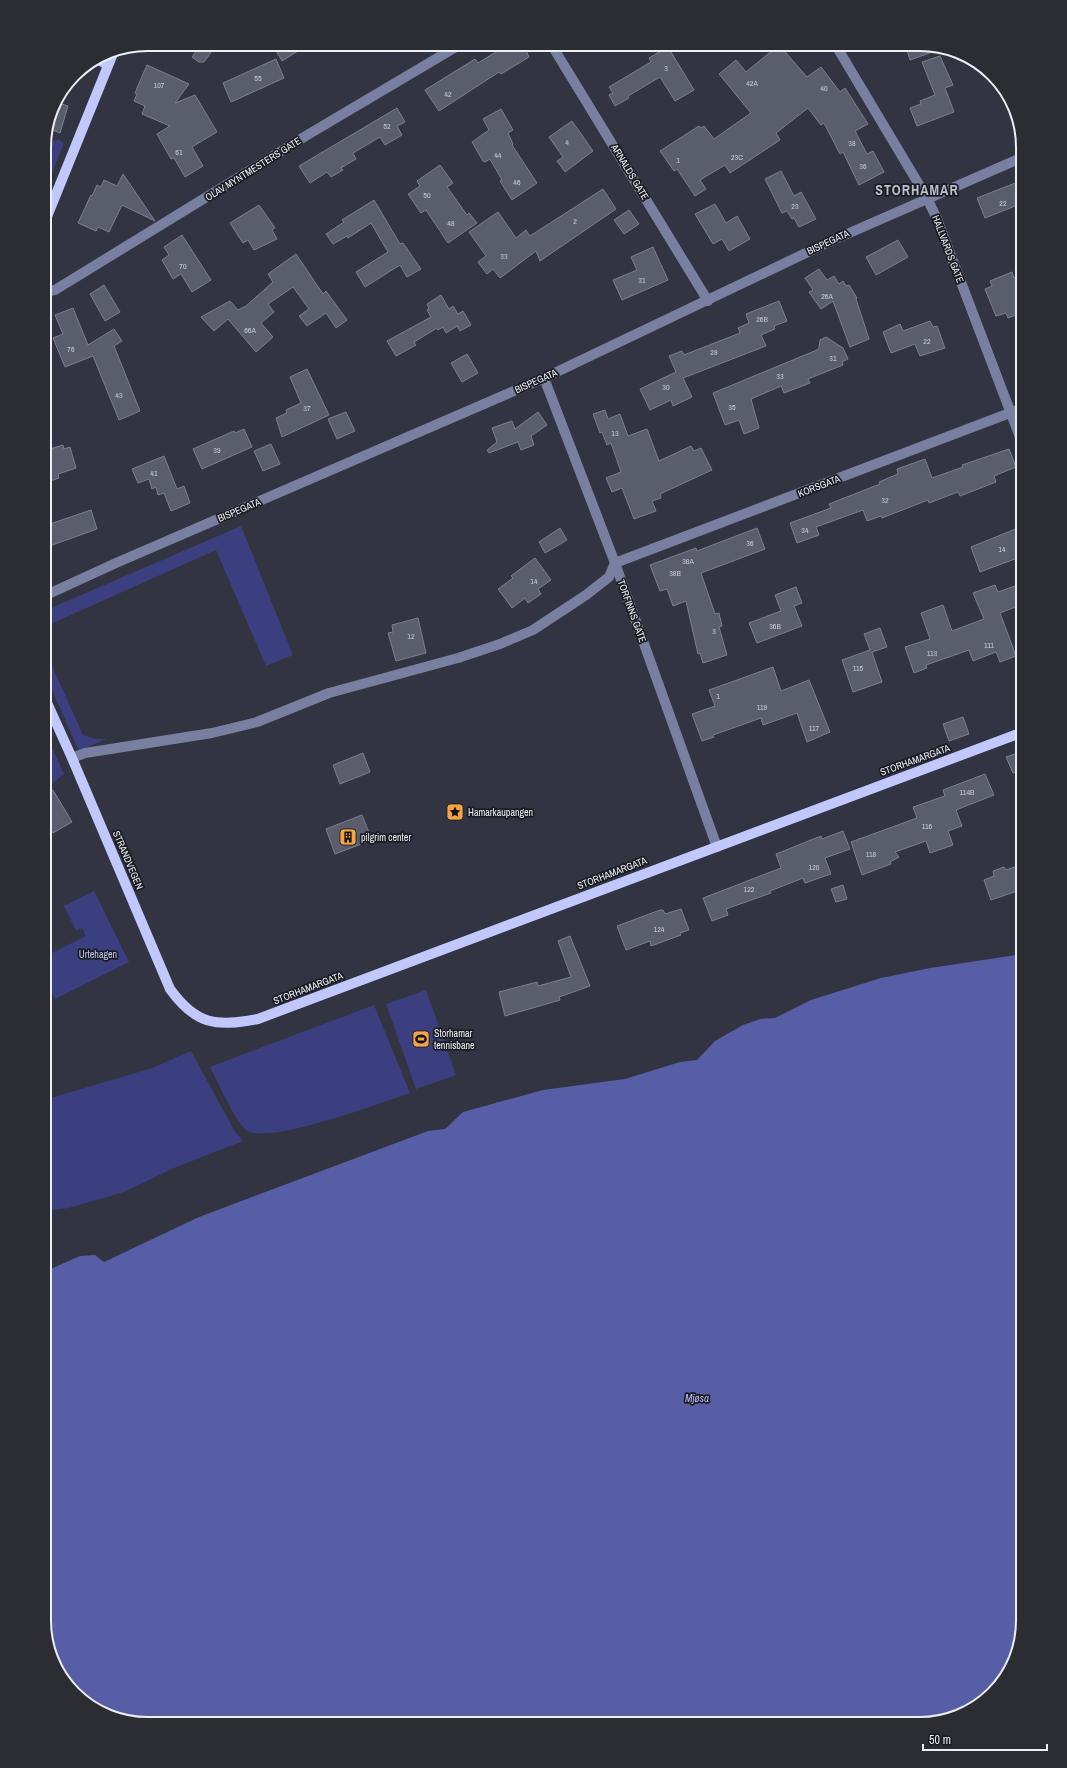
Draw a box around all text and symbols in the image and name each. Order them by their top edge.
house number: 3 [664,63,668,73]
house number: 55 [254,73,262,83]
house number: 42A [746,78,758,88]
house number: 107 [154,80,165,90]
house number: 40 [820,83,828,93]
house number: 42 [444,89,452,99]
house number: 52 [383,121,391,131]
street label: OLAV MYNTMESTERS GATE [203,134,303,204]
house number: 4 [565,137,569,147]
house number: 38 [848,138,856,148]
street label: ARNALDS GATE [608,141,652,202]
house number: 61 [175,147,183,157]
house number: 44 [494,150,502,160]
house number: 23C [731,152,743,162]
house number: 1 [676,155,680,165]
house number: 36 [859,161,867,171]
house number: 46 [513,177,521,187]
district label: STORHAMAR [875,181,959,199]
house number: 50 [423,190,431,200]
house number: 22 [999,198,1007,208]
house number: 23 [791,201,799,211]
street label: HALLVARDS GATE [929,213,967,285]
house number: 2 [573,216,577,226]
house number: 48 [447,218,455,228]
street label: BISPEGATA [805,226,852,257]
house number: 33 [500,251,508,261]
house number: 70 [179,261,187,271]
house number: 31 [638,275,646,285]
house number: 26A [821,291,833,301]
house number: 26B [756,314,768,324]
house number: 66A [244,325,256,335]
house number: 22 [923,336,931,346]
house number: 76 [67,344,75,354]
house number: 28 [710,347,718,357]
house number: 31 [829,353,837,363]
street label: BISPEGATA [513,366,560,396]
house number: 33 [776,371,784,381]
house number: 30 [662,382,670,392]
house number: 43 [115,390,123,400]
house number: 35 [728,402,736,412]
house number: 37 [303,403,311,413]
house number: 13 [611,428,619,438]
house number: 39 [213,445,221,455]
house number: 41 [150,468,158,478]
street label: KORSGATA [796,472,843,500]
street label: BISPEGATA [216,495,263,525]
house number: 32 [881,495,889,505]
house number: 34 [801,525,809,535]
house number: 36 [746,538,754,548]
house number: 14 [998,544,1006,554]
house number: 38A [682,556,694,566]
house number: 38B [669,568,681,578]
house number: 14 [530,576,538,586]
street label: TORFINNS GATE [615,578,649,644]
house number: 36B [769,621,781,631]
house number: 3 [712,626,716,636]
house number: 12 [407,631,415,641]
house number: 111 [984,640,994,650]
house number: 113 [927,648,938,658]
house number: 115 [853,663,864,673]
house number: 1 [716,691,720,701]
house number: 119 [757,702,768,712]
house number: 117 [809,723,820,733]
street label: STORHAMARGATA [878,741,952,779]
house number: 114B [960,787,975,797]
place icon: Hamarkaupangen [445,802,465,822]
place label: Hamarkaupangen [468,806,533,819]
house number: 116 [922,821,933,831]
building icon: pilgrim center [338,827,358,847]
street label: STRANDVEGEN [110,829,146,891]
place label: pilgrim center [361,831,411,844]
house number: 118 [866,849,877,859]
street label: STORHAMARGATA [575,854,649,892]
house number: 120 [809,862,820,872]
house number: 122 [744,884,755,894]
house number: 124 [654,924,665,934]
park label: Urtehagen [79,948,117,961]
street label: STORHAMARGATA [271,969,345,1007]
place label: Storhamar tennisbane [434,1027,475,1052]
sports icon: Storhamar tennisbane [411,1029,431,1049]
water label: Mjøsa [685,1391,709,1405]
scale bar [923,1726,1047,1752]
text: 50 m [929,1732,951,1748]

